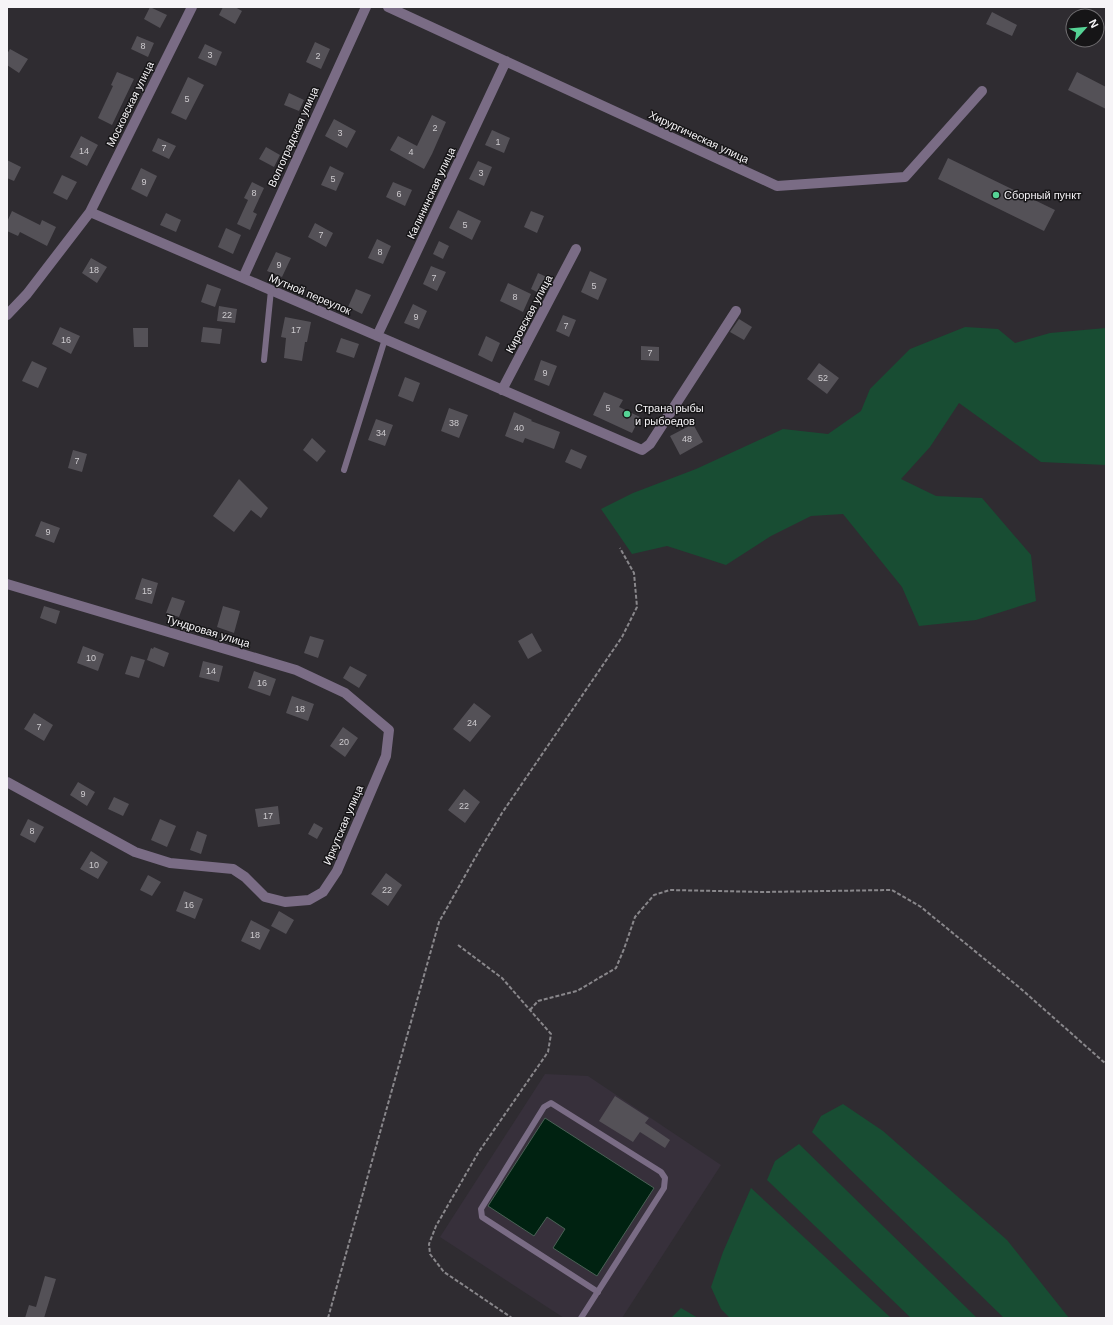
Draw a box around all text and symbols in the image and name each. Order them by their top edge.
north arrow [1065,8,1105,48]
text: N [1087,17,1101,30]
house number: 8 [140,41,146,51]
house number: 3 [207,50,213,60]
house number: 2 [315,51,321,61]
street label: Московская улица [104,59,156,149]
street label: Волгоградская улица [266,84,321,189]
house number: 5 [184,94,190,104]
street label: Хирургическая улица [647,109,752,166]
house number: 2 [432,123,438,133]
house number: 3 [337,128,343,138]
house number: 1 [495,137,501,147]
house number: 7 [161,143,167,153]
street label: Калининская улица [405,145,458,241]
house number: 14 [79,146,89,156]
house number: 4 [408,147,414,157]
house number: 3 [478,168,484,178]
house number: 5 [330,174,336,184]
house number: 9 [141,177,147,187]
house number: 8 [251,188,257,198]
house number: 6 [396,189,402,199]
place label: Сборный пункт [1004,189,1081,201]
marker: Сборный пункт [991,190,1001,200]
house number: 5 [462,220,468,230]
house number: 7 [318,230,324,240]
house number: 8 [377,247,383,257]
house number: 9 [276,260,282,270]
house number: 18 [89,265,99,275]
street label: Мутной переулок [267,271,353,317]
street label: Кировская улица [503,272,555,355]
house number: 7 [431,273,437,283]
house number: 5 [591,281,597,291]
house number: 8 [512,292,518,302]
house number: 22 [222,310,232,320]
house number: 9 [413,312,419,322]
house number: 7 [563,321,569,331]
house number: 17 [291,325,301,335]
house number: 16 [61,335,71,345]
house number: 7 [647,348,653,358]
house number: 9 [542,368,548,378]
house number: 52 [818,373,828,383]
place label: Страна рыбы и рыбоедов [635,402,704,427]
house number: 5 [605,403,611,413]
marker: Страна рыбы и рыбоедов [622,409,632,419]
house number: 38 [449,418,459,428]
house number: 40 [514,423,524,433]
house number: 34 [376,428,386,438]
house number: 48 [682,434,692,444]
house number: 7 [74,456,80,466]
house number: 9 [45,527,51,537]
house number: 15 [142,586,152,596]
street label: Тундровая улица [164,612,252,650]
house number: 10 [86,653,96,663]
house number: 14 [206,666,216,676]
house number: 16 [257,678,267,688]
house number: 18 [295,704,305,714]
house number: 24 [467,718,477,728]
house number: 7 [36,722,42,732]
house number: 20 [339,737,349,747]
street label: Иркутская улица [321,783,366,867]
house number: 9 [80,789,86,799]
house number: 22 [459,801,469,811]
house number: 17 [263,811,273,821]
house number: 8 [29,826,35,836]
house number: 10 [89,860,99,870]
house number: 22 [382,885,392,895]
house number: 16 [184,900,194,910]
house number: 18 [250,930,260,940]

